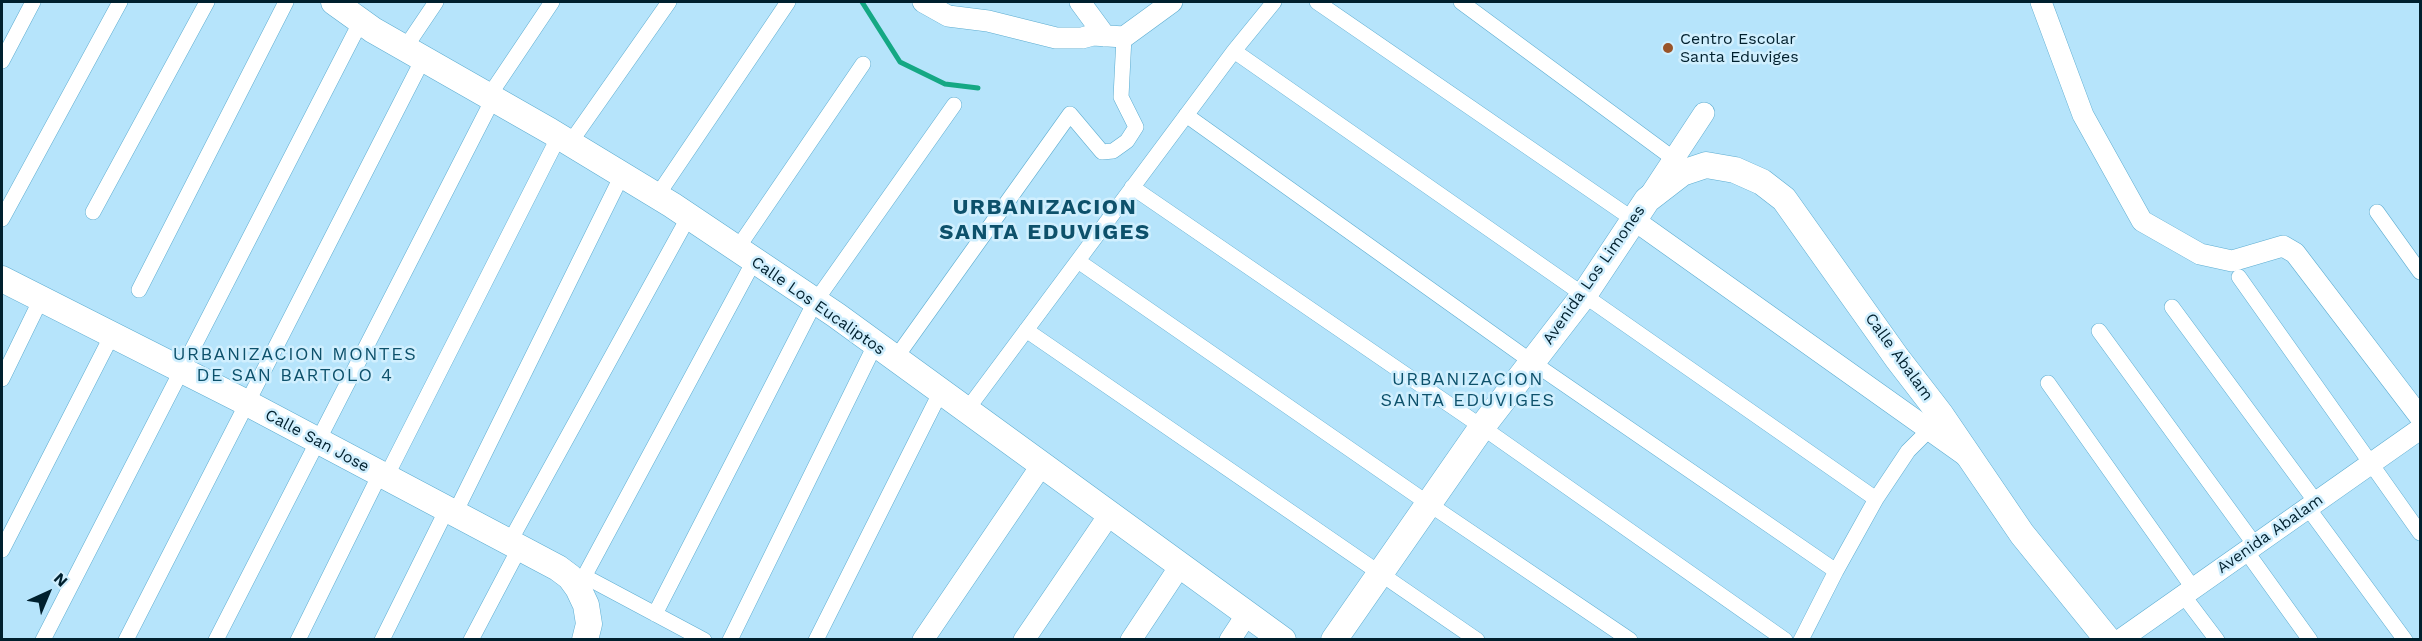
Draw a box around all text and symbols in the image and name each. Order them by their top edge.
place label: Centro Escolar Santa Eduviges [1680,29,1799,67]
marker: Centro Escolar Santa Eduviges [1661,41,1675,55]
district label: URBANIZACION SANTA EDUVIGES [939,195,1151,246]
street label: Avenida Los Limones [1539,202,1649,348]
street label: Calle Los Eucaliptos [747,253,889,359]
street label: Calle Abalam [1861,310,1937,404]
district label: URBANIZACION MONTES DE SAN BARTOLO 4 [173,344,417,386]
district label: URBANIZACION SANTA EDUVIGES [1381,369,1555,412]
street label: Calle San Jose [262,405,372,477]
street label: Avenida Abalam [2213,490,2327,578]
north arrow [18,563,78,623]
text: N [50,569,72,591]

